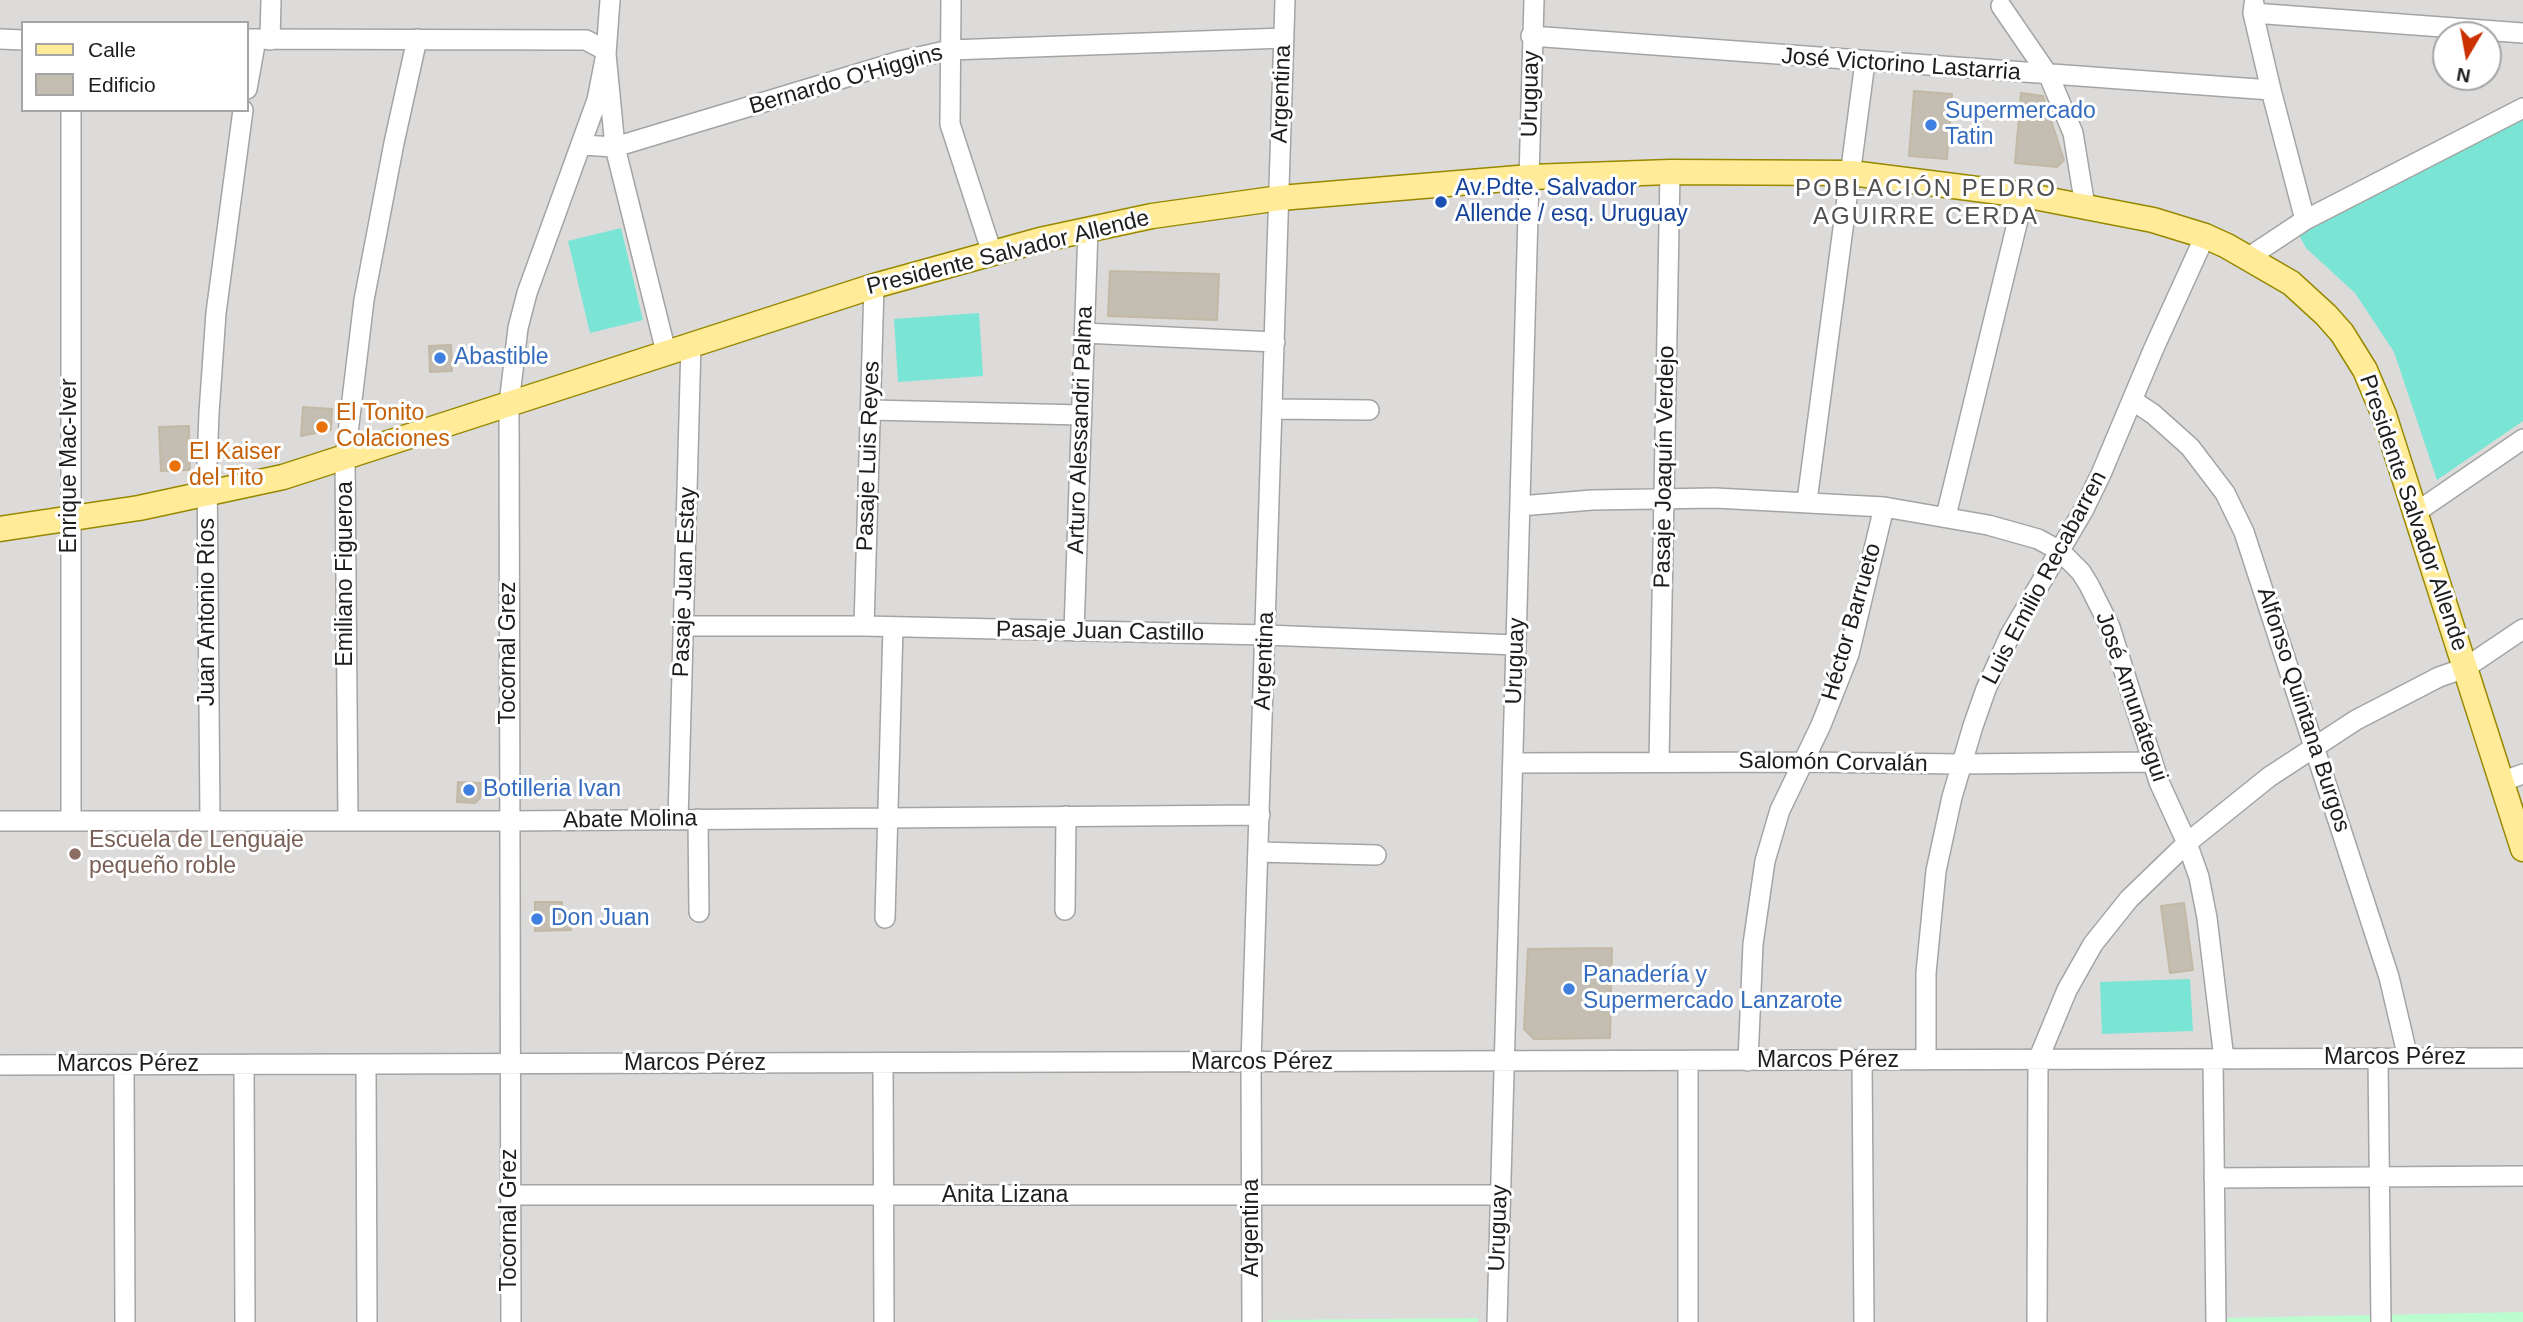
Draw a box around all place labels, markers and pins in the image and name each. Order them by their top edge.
place label: Supermercado Tatin [1945,98,2096,152]
marker: Supermercado Tatin [1923,117,1939,133]
place label: Av.Pdte. Salvador Allende / esq. Uruguay [1455,175,1688,229]
marker: Av.Pdte. Salvador Allende / esq. Uruguay [1433,194,1449,210]
place label: Abastible [454,344,549,372]
marker: Abastible [432,350,448,366]
place label: El Tonito Colaciones [336,400,450,454]
marker: El Tonito Colaciones [314,419,330,435]
place label: El Kaiser del Tito [189,439,281,493]
marker: El Kaiser del Tito [167,458,183,474]
place label: Botilleria Ivan [483,776,621,804]
marker: Botilleria Ivan [461,782,477,798]
place label: Escuela de Lenguaje pequeño roble [89,827,304,881]
marker: Escuela de Lenguaje pequeño roble [67,846,83,862]
place label: Don Juan [551,905,649,933]
marker: Don Juan [529,911,545,927]
place label: Panadería y Supermercado Lanzarote [1583,962,1843,1016]
marker: Panadería y Supermercado Lanzarote [1561,981,1577,997]

